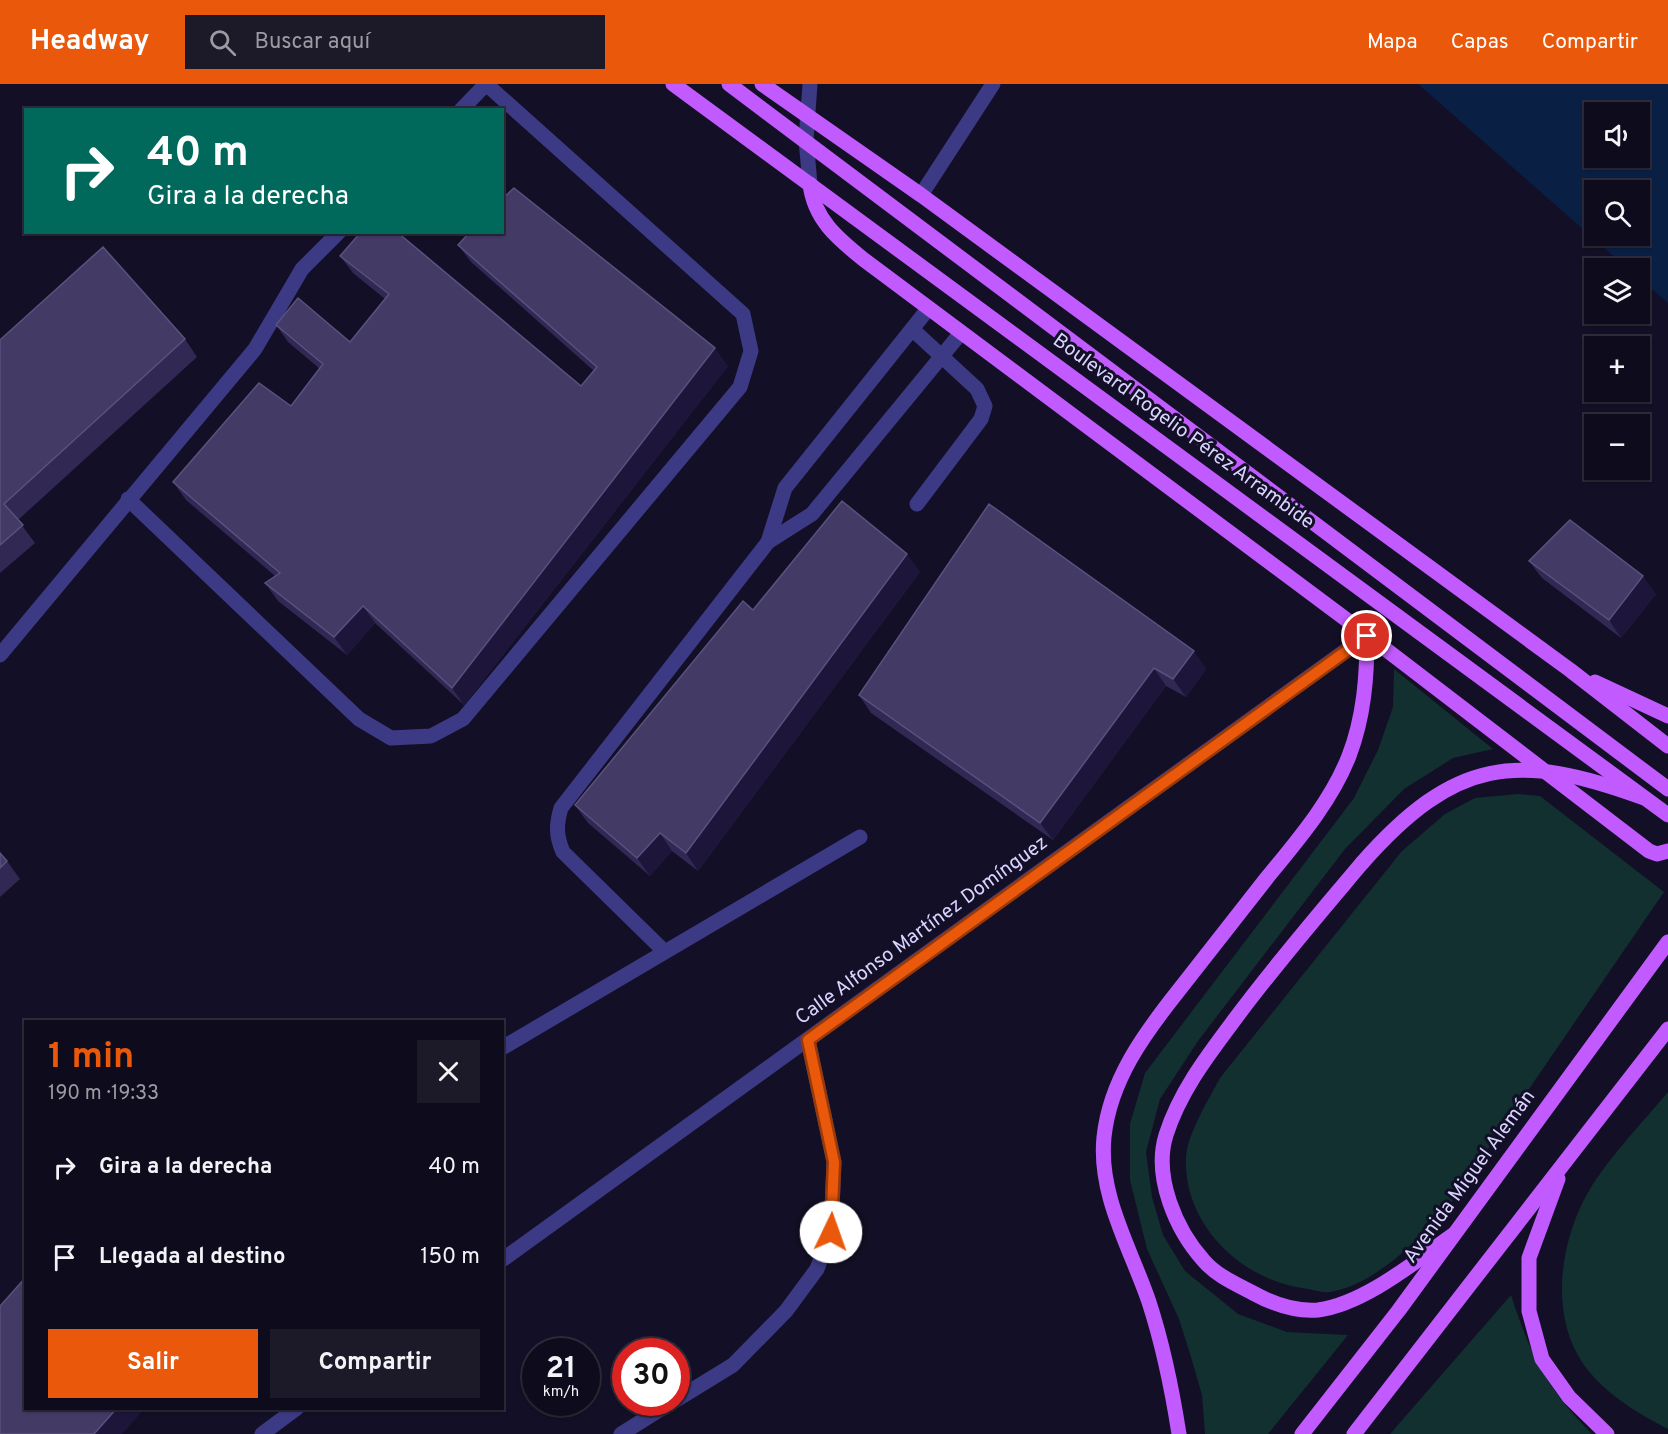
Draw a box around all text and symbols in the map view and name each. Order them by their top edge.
search box [185,15,605,69]
text: Headway [30,24,149,60]
icon: search [206,26,239,59]
text: Buscar aquí [254,29,370,56]
text: Mapa [1367,29,1418,56]
text: Capas [1451,29,1509,56]
text: Compartir [1542,29,1638,56]
map controls [1584,102,1650,480]
button: sound [1584,102,1650,168]
text: 40 m [147,128,249,181]
icon: right [48,132,126,210]
text: Gira a la derecha [147,180,349,214]
button: search [1584,180,1650,246]
button: layers [1584,258,1650,324]
street label: Boulevard Rogelio Pérez Arrambide [1047,328,1319,536]
button: + [1584,336,1650,402]
button: − [1584,414,1650,480]
pin [1341,610,1392,661]
icon: arrive [1350,619,1383,652]
street label: Calle Alfonso Martínez Domínguez [791,831,1053,1031]
text: 1 min [48,1035,134,1081]
button: close [417,1040,480,1103]
text: 190 m · 19:33 [48,1081,159,1107]
street label: Avenida Miguel Alemán [1398,1085,1542,1269]
icon: right [48,1151,81,1184]
text: Gira a la derecha [99,1154,272,1181]
text: 40 m [428,1154,480,1181]
position arrow [799,1200,863,1264]
icon: arrive [48,1241,81,1274]
text: Llegada al destino [99,1244,285,1271]
text: 150 m [420,1244,480,1271]
button: Salir [48,1329,258,1398]
button: Compartir [270,1329,480,1398]
speed limit sign: 30 [612,1338,690,1416]
text: 21 [546,1351,576,1388]
text: km/h [543,1383,579,1402]

